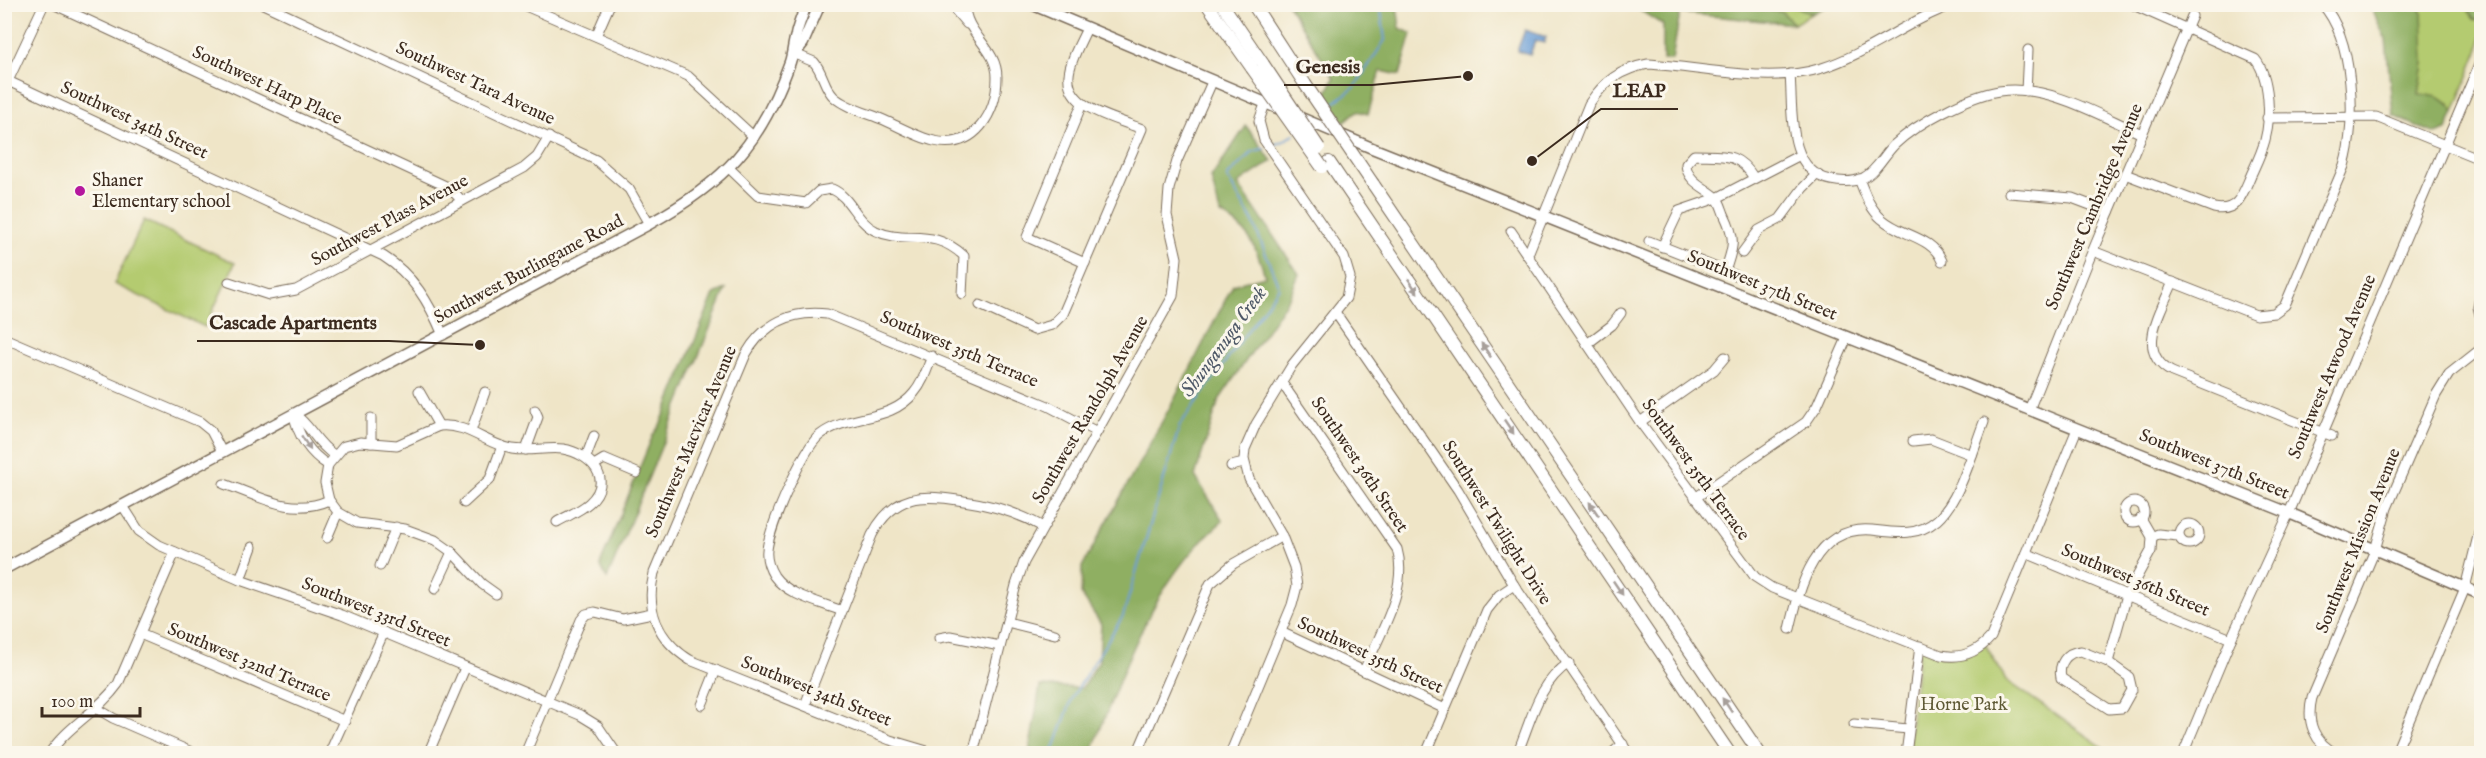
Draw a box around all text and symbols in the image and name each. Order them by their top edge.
street label: Southwest Tara Avenue [392,37,558,131]
street label: Southwest Harp Place [188,41,346,131]
callout: Genesis [1284,47,1372,85]
text: Genesis [1296,55,1360,80]
callout: LEAP [1601,71,1678,109]
street label: Southwest 34th Street [57,77,211,165]
text: LEAP [1612,79,1666,104]
street label: Southwest Cambridge Avenue [2041,100,2149,314]
place label: Shaner Elementary school [92,170,230,214]
street label: Southwest Plass Avenue [307,170,473,272]
marker: Shaner Elementary school [73,184,87,198]
street label: Southwest Burlingame Road [430,210,628,330]
street label: Southwest 37th Street [1684,245,1840,327]
street label: Southwest Atwood Avenue [2284,271,2382,463]
one-way arrow [1407,277,1419,293]
water label: Shunganuga Creek [1176,282,1273,403]
callout: Cascade Apartments [197,303,389,341]
street label: Southwest 35th Terrace [876,306,1042,394]
text: Cascade Apartments [209,311,377,336]
street label: Southwest Randolph Avenue [1028,312,1154,508]
street label: Southwest Macvicar Avenue [641,343,743,541]
one-way arrow [1480,343,1492,359]
street label: Southwest 36th Street [1305,393,1413,537]
street label: Southwest 35th Terrace [1636,395,1754,545]
one-way arrow [1503,419,1515,435]
street label: Southwest 37th Street [2136,424,2292,506]
one-way arrow [300,435,311,451]
street label: Southwest Twilight Drive [1436,437,1556,609]
street label: Southwest Mission Avenue [2311,445,2407,637]
one-way arrow [1589,501,1600,517]
street label: Southwest 36th Street [2057,539,2213,623]
street label: Southwest 33rd Street [298,573,454,653]
one-way arrow [1613,580,1624,597]
street label: Southwest 35th Street [1294,612,1446,700]
street label: Southwest 32nd Terrace [164,618,334,708]
street label: Southwest 34th Street [737,651,895,733]
scale bar [42,680,140,718]
text: 100 m [51,691,93,714]
park label: Horne Park [1920,694,2008,717]
one-way arrow [1722,697,1733,713]

